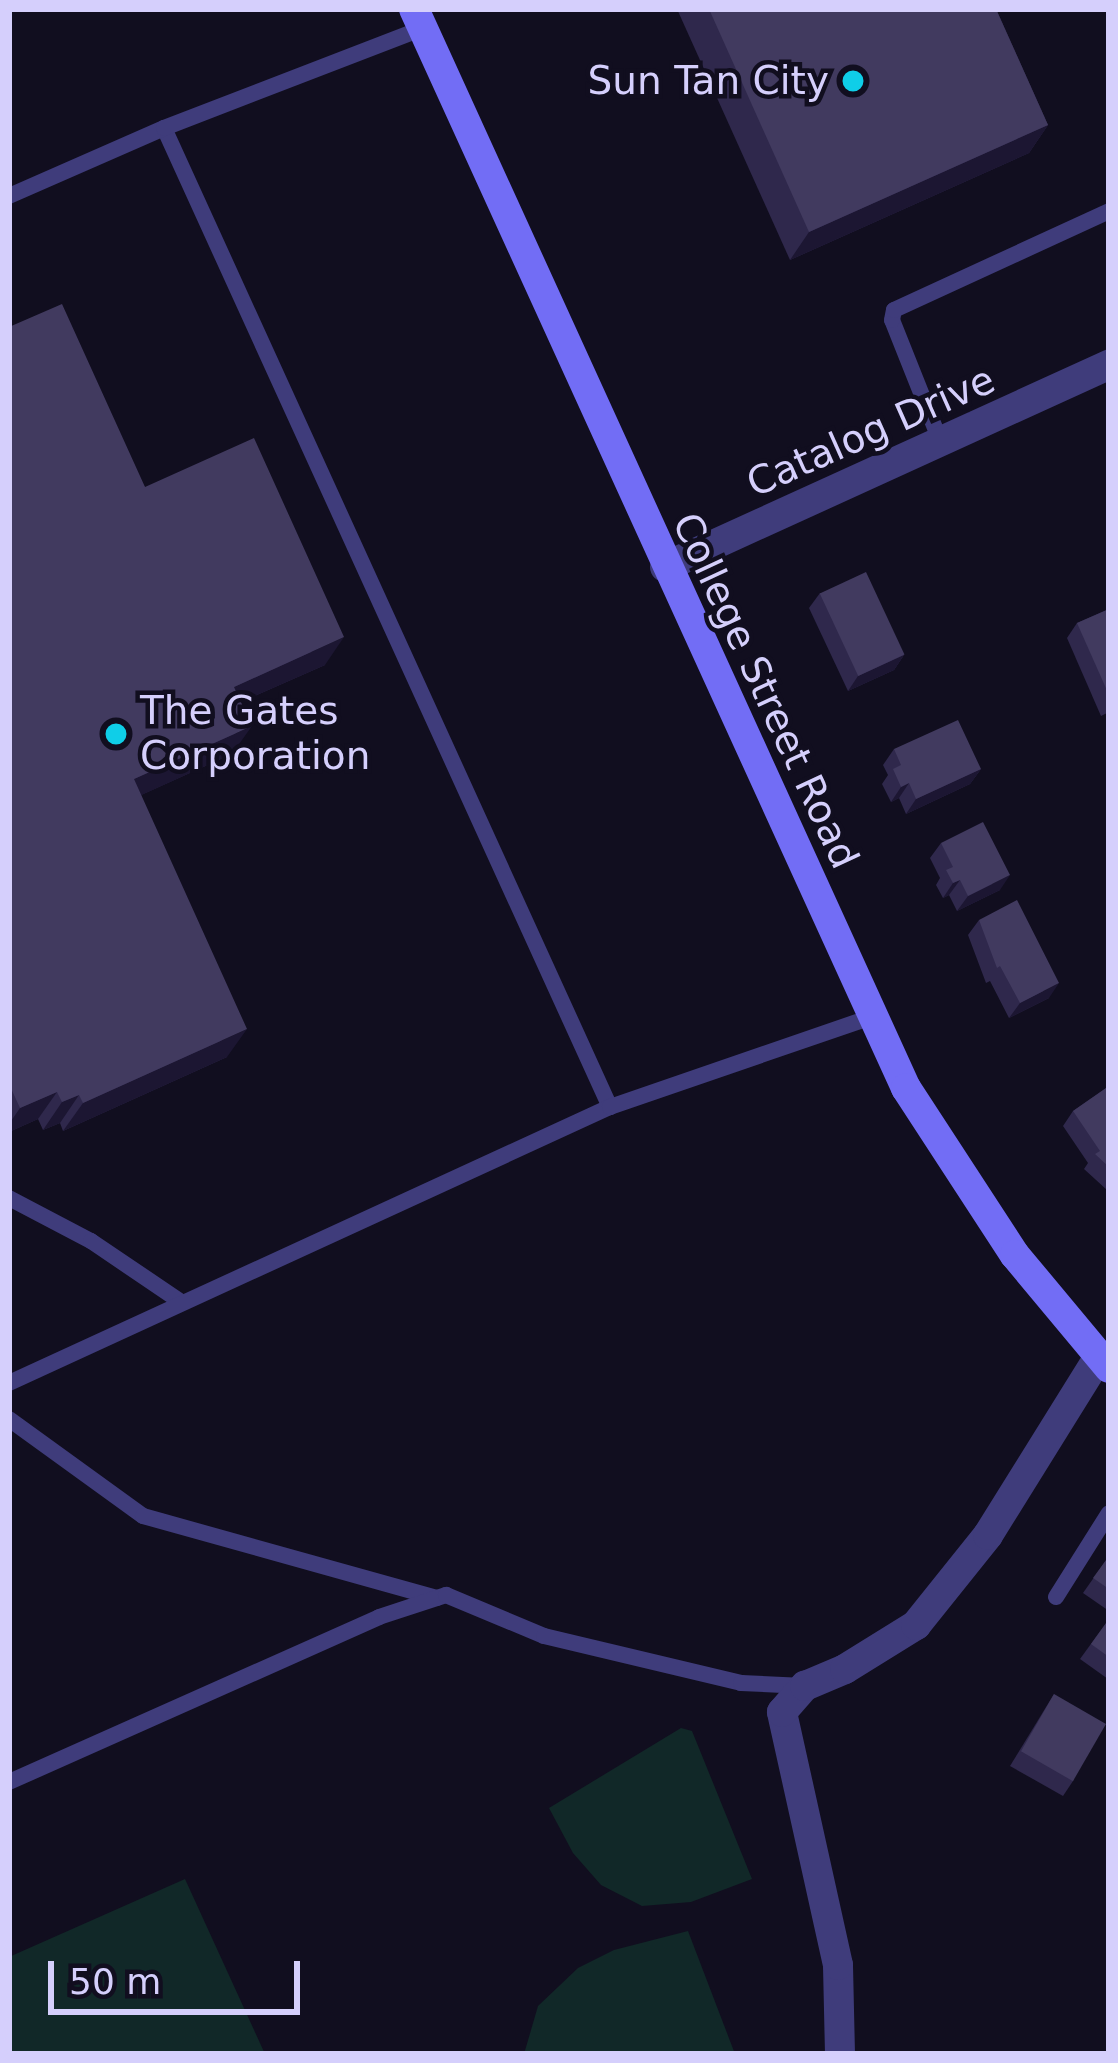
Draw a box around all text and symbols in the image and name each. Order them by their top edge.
place label: Sun Tan City [588,58,829,104]
marker: Sun Tan City [840,68,866,94]
street label: Catalog Drive [740,356,1002,508]
street label: College Street Road [662,506,868,876]
place label: The Gates Corporation [140,689,370,780]
marker: The Gates Corporation [103,721,129,747]
scale bar [54,1937,306,2011]
text: 50 m [69,1961,161,2002]

